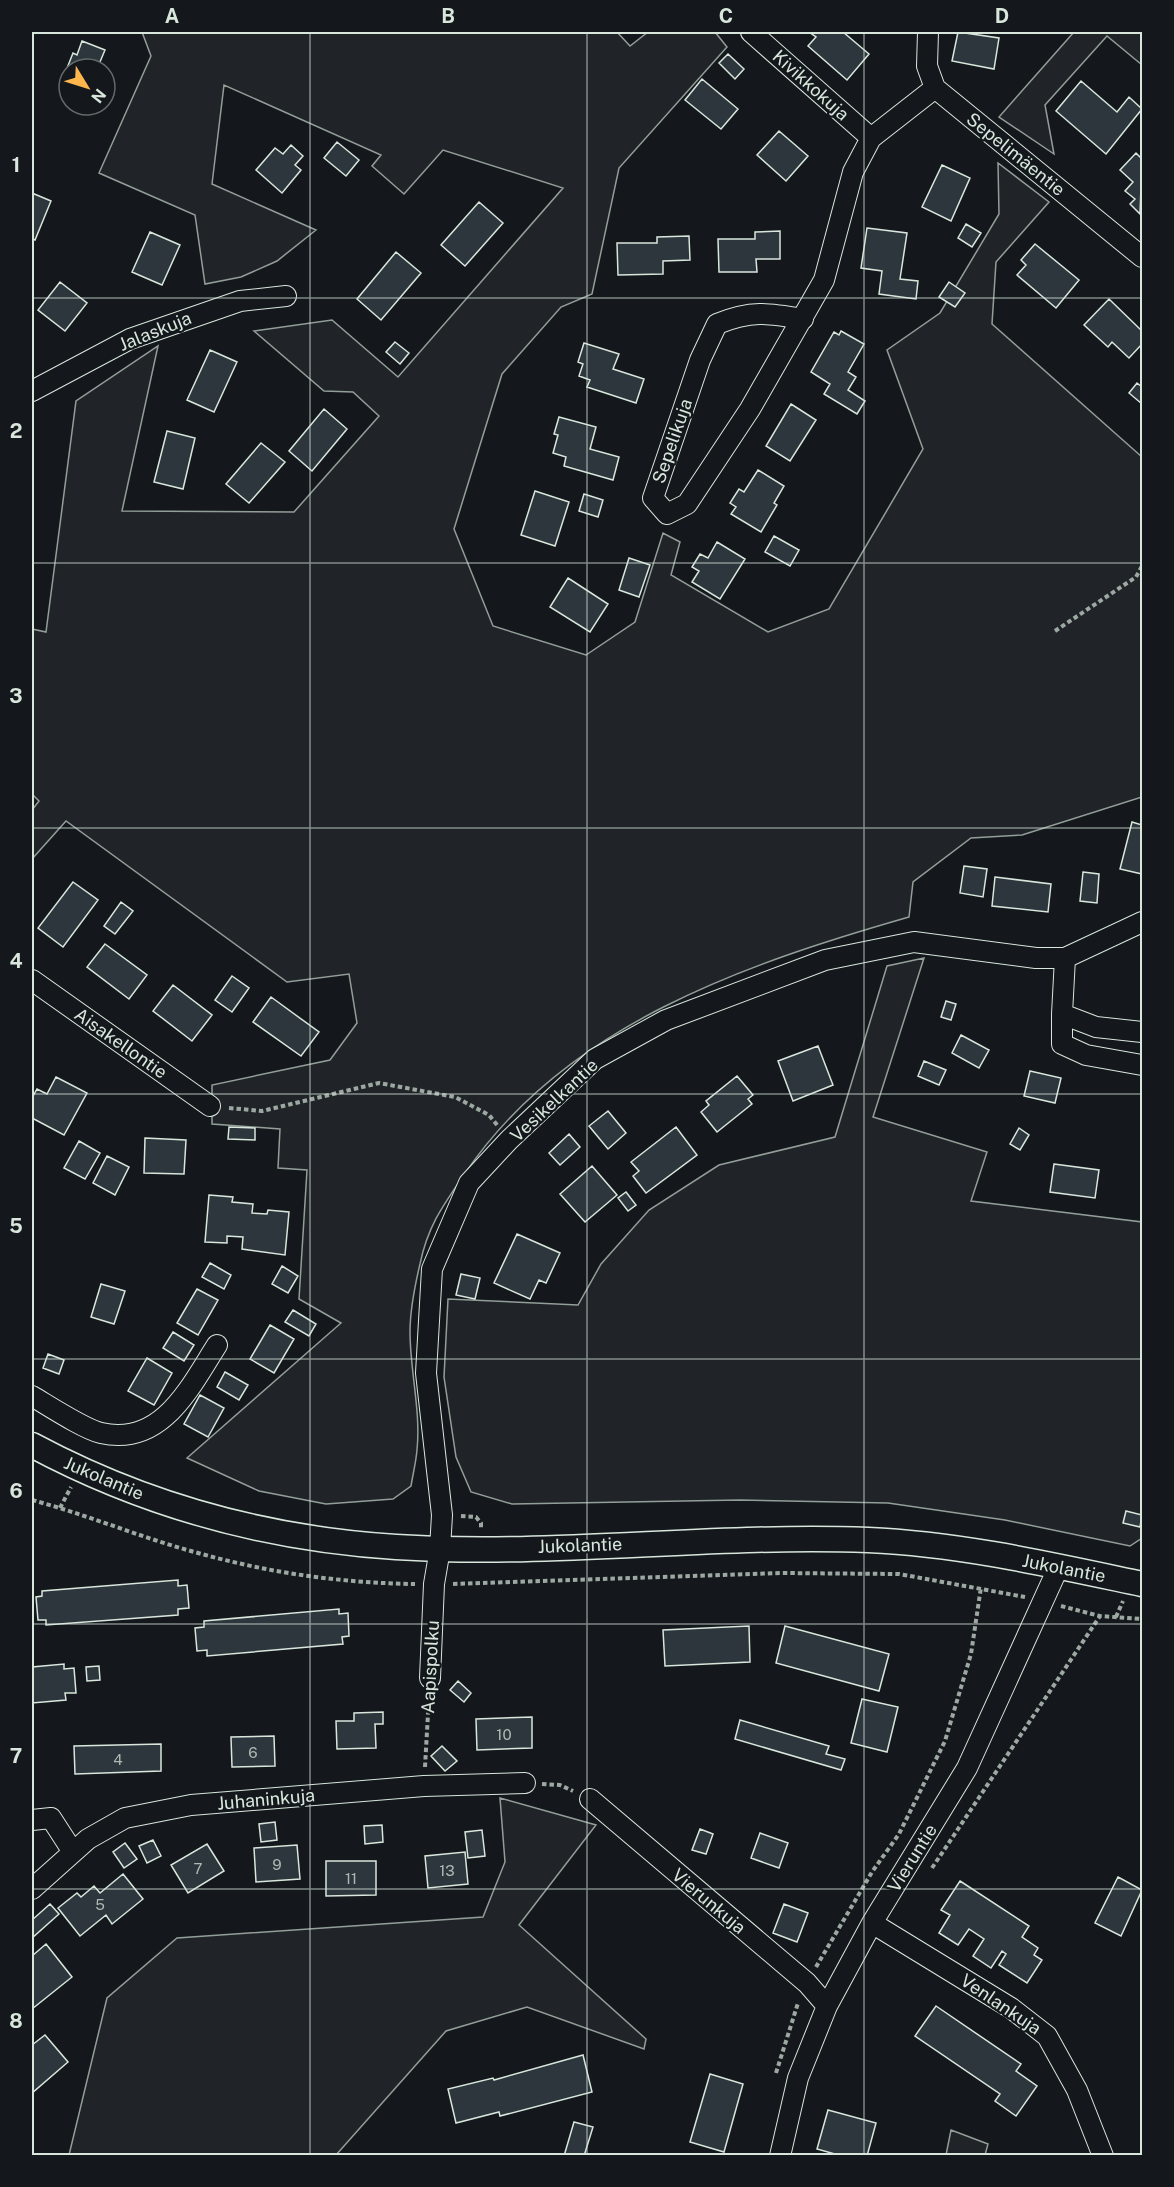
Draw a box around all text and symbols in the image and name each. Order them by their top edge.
text: A [165,4,179,28]
text: B [441,4,455,28]
text: C [719,4,733,28]
text: D [995,4,1009,28]
street label: Kivikkokuja [769,45,853,125]
north arrow [57,57,117,117]
text: N [87,85,110,107]
street label: Sepelimäentie [963,108,1069,200]
text: 1 [12,153,20,177]
street label: Jalaskuja [116,307,194,355]
street label: Sepelikuja [648,396,696,486]
text: 2 [10,419,22,443]
text: 3 [9,684,23,708]
text: 4 [9,949,23,973]
street label: Aisakellontie [71,1003,171,1083]
street label: Vesikelkantie [506,1054,602,1146]
text: 5 [9,1214,23,1238]
street label: Jukolantie [61,1452,147,1504]
text: 6 [9,1479,23,1503]
street label: Jukolantie [537,1533,623,1557]
street label: Jukolantie [1021,1550,1107,1586]
street label: Aapispolku [417,1620,443,1714]
house number: 10 [496,1726,512,1743]
text: 7 [10,1744,22,1768]
house number: 6 [248,1744,258,1761]
house number: 4 [113,1751,123,1768]
street label: Juhaninkuja [216,1784,316,1814]
street label: Vieruntie [883,1820,941,1896]
house number: 9 [272,1856,282,1873]
house number: 7 [193,1860,203,1877]
house number: 13 [439,1862,455,1879]
street label: Vierunkuja [668,1864,750,1938]
house number: 11 [345,1870,357,1887]
house number: 5 [95,1896,105,1913]
street label: Venlankuja [957,1969,1045,2039]
text: 8 [9,2009,23,2033]

